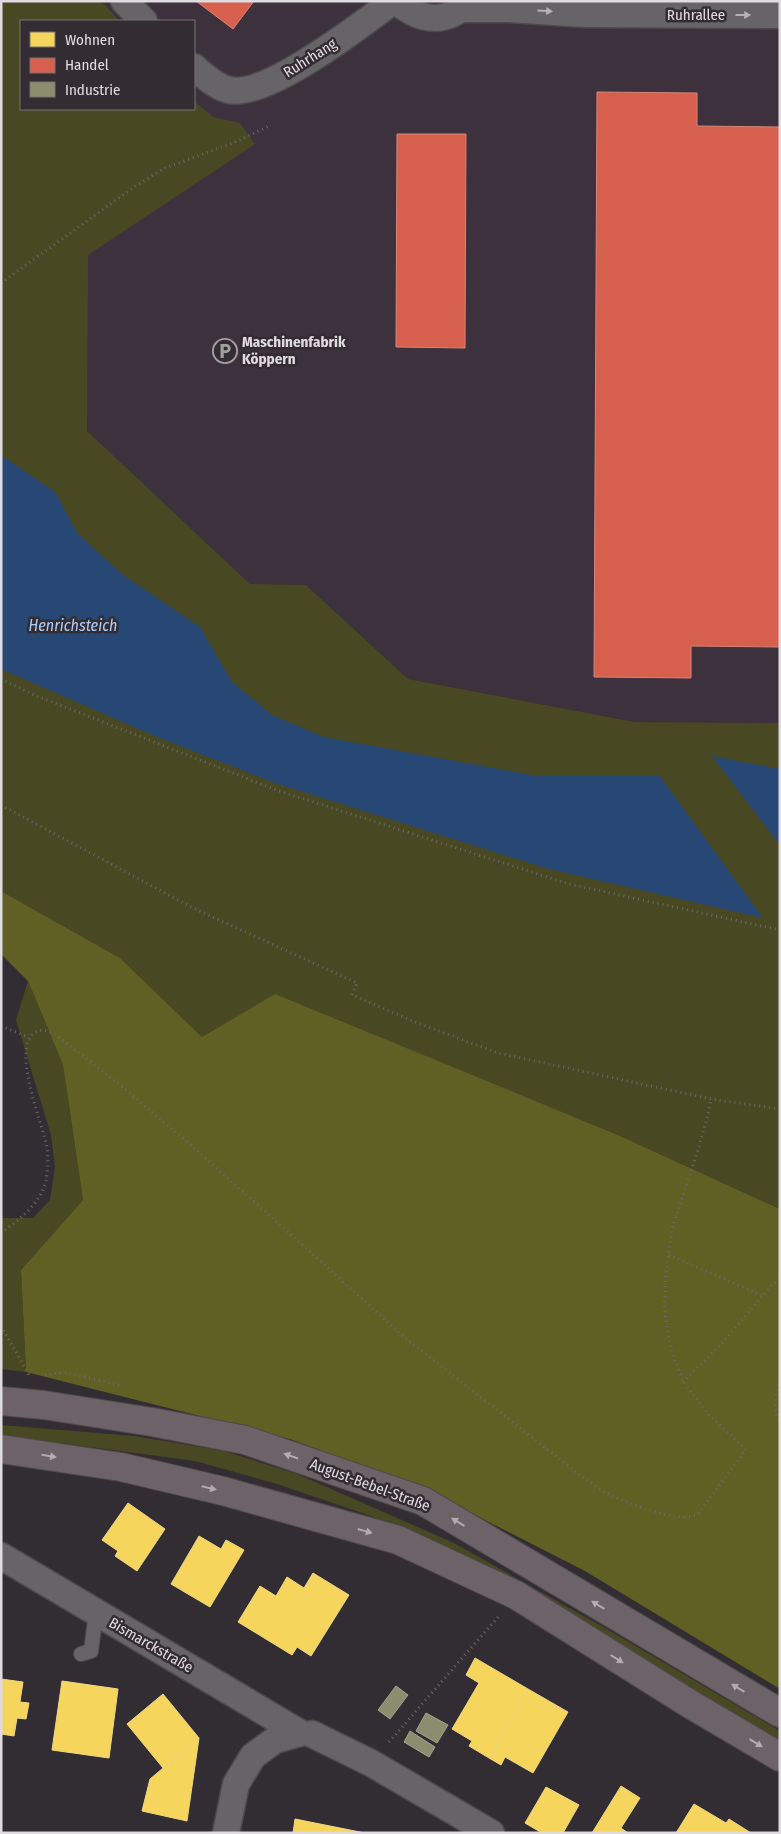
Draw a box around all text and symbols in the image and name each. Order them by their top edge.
street label: Ruhrallee [667,6,725,24]
one-way arrow [538,8,554,16]
one-way arrow [735,11,751,19]
legend [20,20,195,110]
text: Wohnen [65,31,115,49]
street label: Ruhrhang [280,35,340,81]
text: Handel [65,56,109,74]
text: Industrie [65,81,120,99]
place label: Maschinenfabrik Köppern [242,333,346,368]
parking icon: Maschinenfabrik Köppern [212,338,238,364]
water label: Henrichsteich [29,616,117,635]
one-way arrow [42,1452,58,1460]
one-way arrow [284,1452,299,1459]
street label: August-Bebel-Straße [308,1455,432,1515]
one-way arrow [201,1484,216,1492]
one-way arrow [452,1518,465,1527]
one-way arrow [358,1528,373,1536]
one-way arrow [591,1600,604,1609]
street label: Bismarckstraße [106,1614,196,1676]
one-way arrow [610,1654,624,1663]
one-way arrow [731,1683,744,1692]
one-way arrow [749,1739,762,1748]

